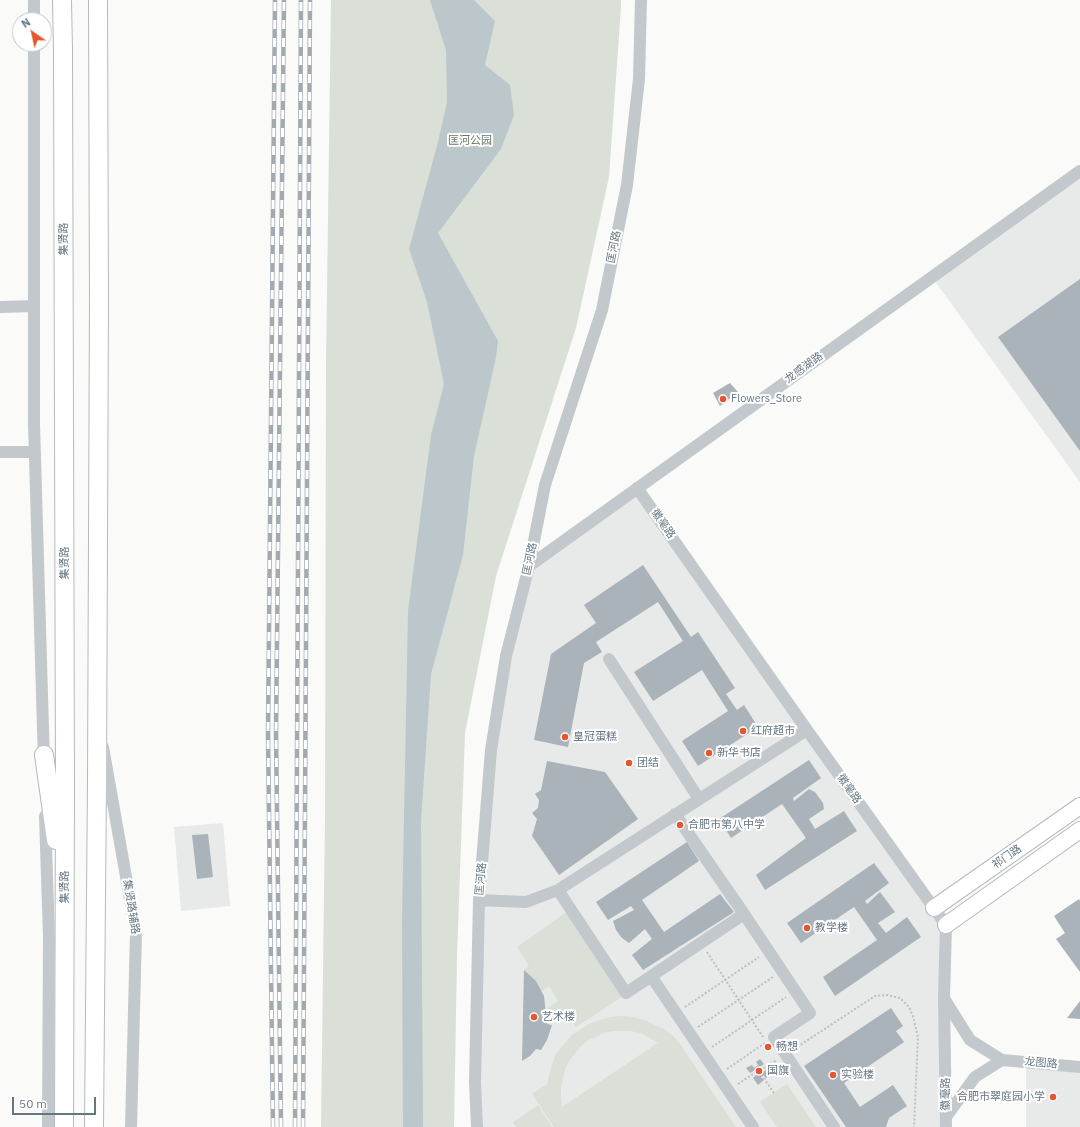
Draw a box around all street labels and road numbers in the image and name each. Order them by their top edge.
street label: 集贤路 [57,223,71,255]
street label: 匡河路 [604,230,624,264]
street label: 龙感湖路 [782,350,826,386]
street label: 徽毫路 [648,507,678,541]
street label: 匡河路 [520,541,540,577]
street label: 集贤路 [58,547,72,579]
street label: 徽毫路 [834,772,864,806]
street label: 祁门路 [990,842,1024,872]
street label: 匡河路 [473,862,489,896]
street label: 集贤路 [58,871,72,903]
street label: 集贤路辅路 [120,879,142,935]
street label: 龙图路 [1024,1055,1058,1071]
street label: 徽毫路 [939,1078,953,1110]

